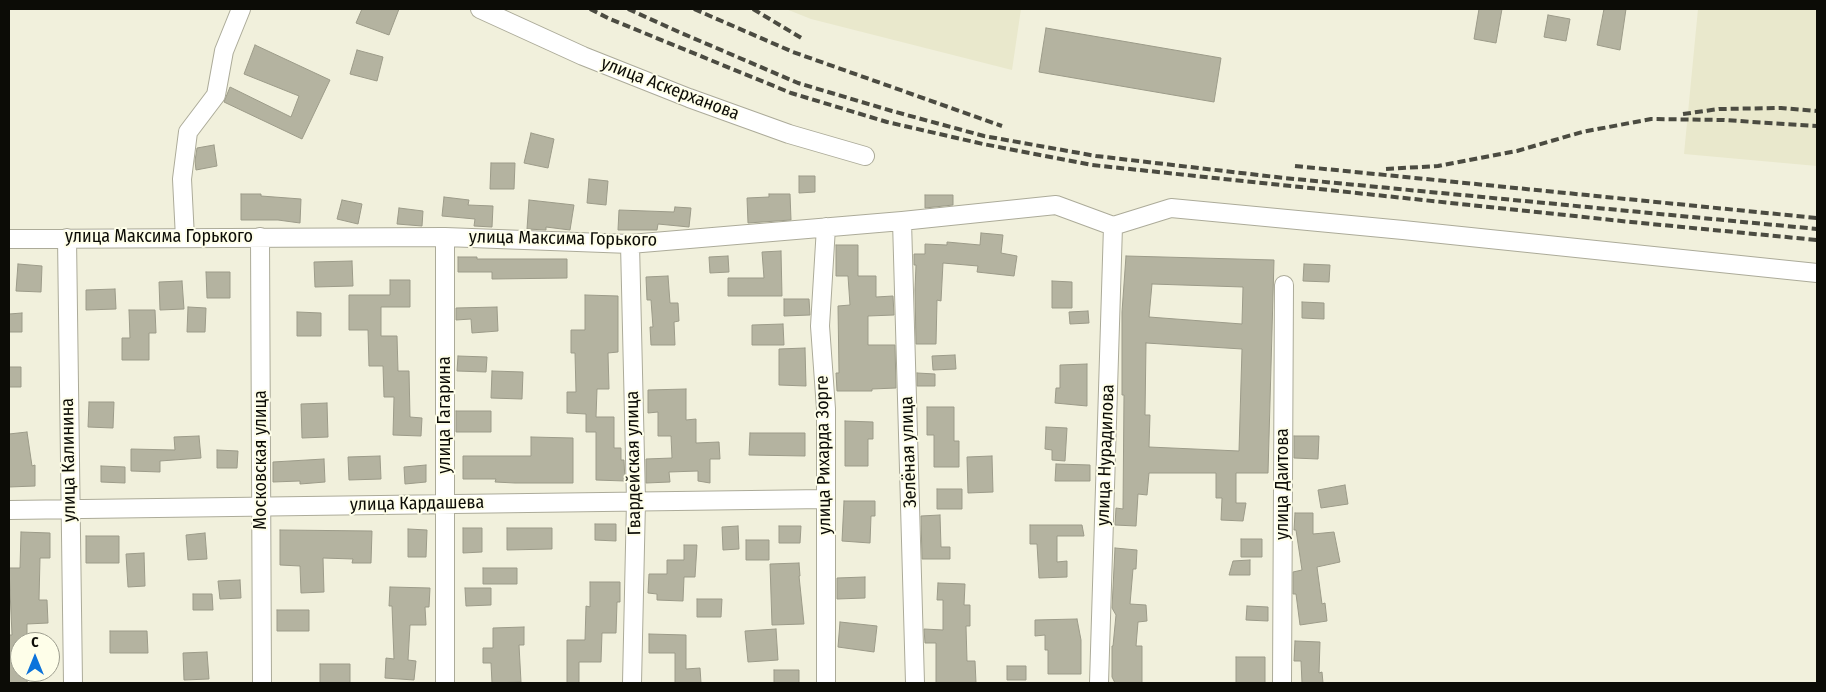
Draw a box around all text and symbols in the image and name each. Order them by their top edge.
street label: улица Аскерханова [598,53,742,125]
street label: улица Максима Горького [65,226,253,248]
street label: улица Максима Горького [469,227,657,251]
street label: улица Гагарина [434,356,456,474]
street label: улица Рихарда Зорге [812,375,836,535]
street label: улица Нурадилова [1093,384,1119,526]
street label: Московская улица [250,390,272,530]
street label: Гвардейская улица [622,391,646,535]
street label: Зелёная улица [896,396,922,508]
street label: улица Калинина [57,398,81,522]
street label: улица Даитова [1272,428,1294,540]
street label: улица Кардашева [350,492,484,516]
north arrow [10,632,60,682]
text: С [31,634,39,651]

